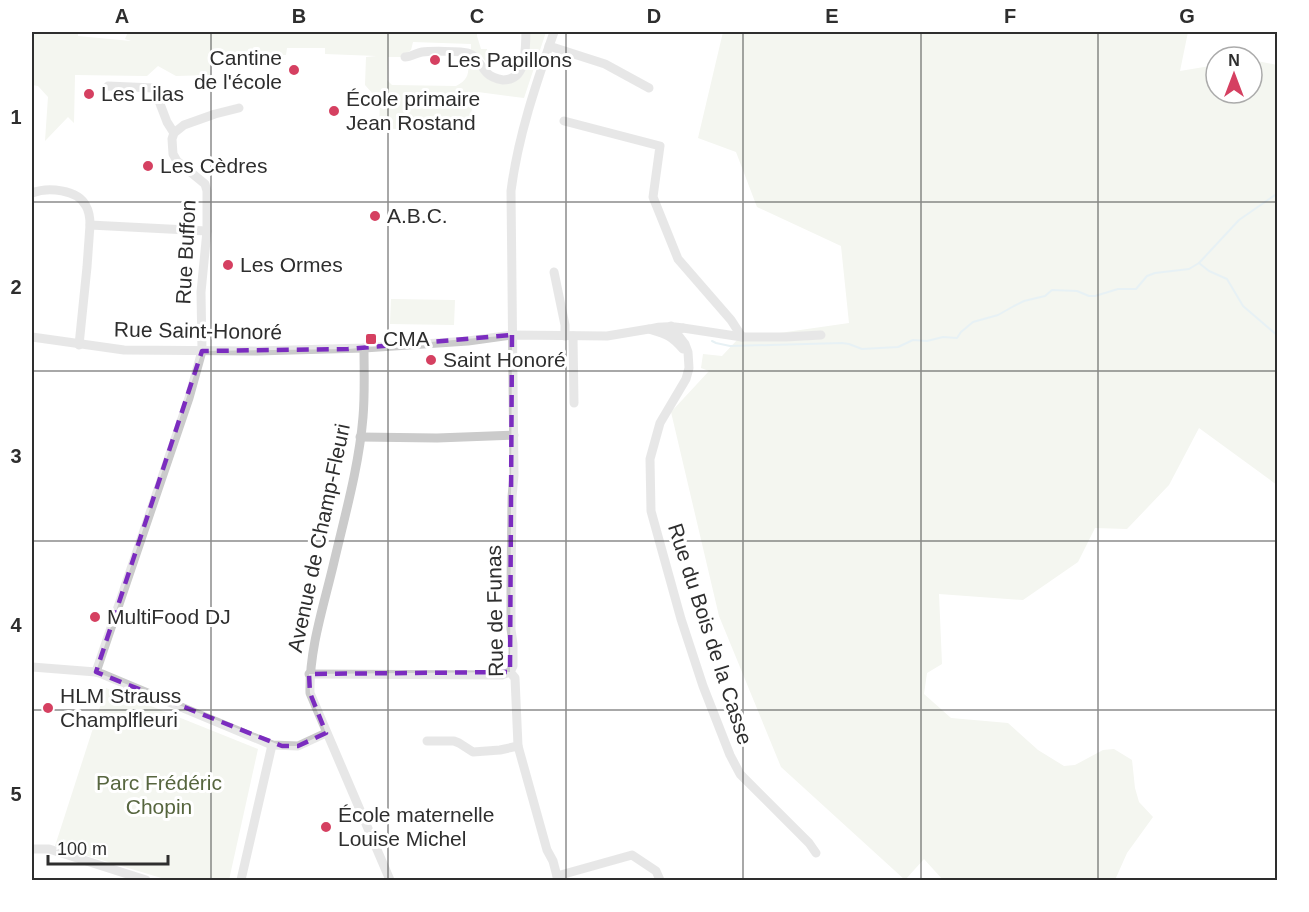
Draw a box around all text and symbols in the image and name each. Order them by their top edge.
text: A [115,5,129,27]
text: B [292,5,306,27]
text: C [470,5,484,27]
text: D [647,5,661,27]
text: E [825,5,839,27]
text: F [1004,5,1016,27]
text: G [1179,5,1195,27]
north arrow [1204,45,1264,105]
place label: Cantine de l'école [194,46,282,93]
place label: Les Papillons [447,48,572,71]
text: N [1228,52,1240,69]
marker: Les Papillons [428,53,442,67]
marker: Cantine de l'école [287,63,301,77]
place label: Les Lilas [101,82,184,105]
marker: Les Lilas [82,87,96,101]
place label: École primaire Jean Rostand [346,87,480,134]
marker: École primaire Jean Rostand [327,104,341,118]
text: 1 [10,106,22,128]
place label: Les Cèdres [160,154,267,177]
marker: Les Cèdres [141,159,155,173]
street label: Rue Buffon [171,199,200,305]
place label: A.B.C. [387,204,448,227]
marker: A.B.C. [368,209,382,223]
place label: Les Ormes [240,253,343,276]
marker: Les Ormes [221,258,235,272]
text: 2 [10,276,22,298]
street label: Rue Saint-Honoré [114,318,282,343]
place label: CMA [383,327,430,350]
marker: CMA [364,332,378,346]
place label: Saint Honoré [443,348,566,371]
marker: Saint Honoré [424,353,438,367]
street label: Avenue de Champ-Fleuri [283,422,354,654]
text: 3 [10,445,22,467]
street label: Rue du Bois de la Casse [664,520,757,747]
street label: Rue de Funas [482,545,507,677]
place label: MultiFood DJ [107,605,231,628]
marker: MultiFood DJ [88,610,102,624]
text: 4 [10,614,22,636]
place label: HLM Strauss Champlfleuri [60,684,181,731]
marker: HLM Strauss Champlfleuri [41,701,55,715]
park label: Parc Frédéric Chopin [96,771,222,818]
text: 5 [10,783,22,805]
place label: École maternelle Louise Michel [338,803,494,850]
marker: École maternelle Louise Michel [319,820,333,834]
scale bar [48,828,168,866]
text: 100 m [57,839,107,859]

